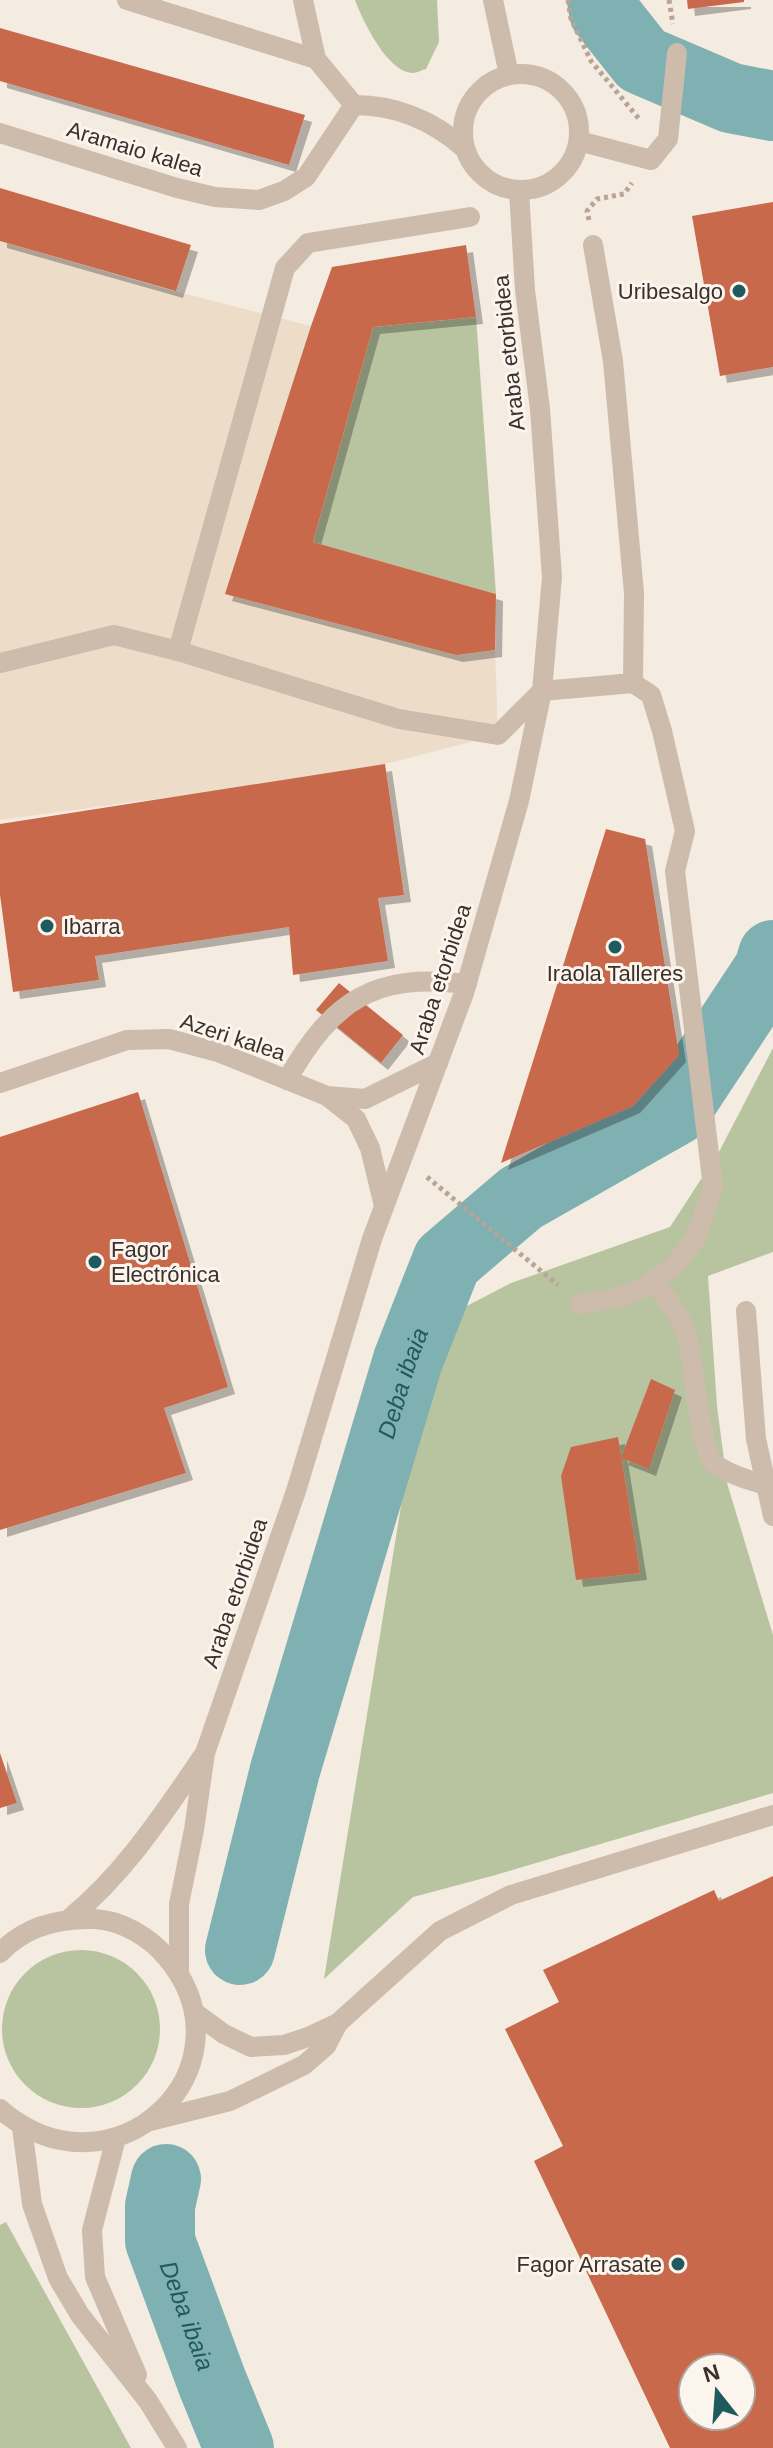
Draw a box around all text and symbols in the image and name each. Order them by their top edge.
street label: Aramaio kalea [64,116,207,182]
street label: Araba etorbidea [488,273,530,432]
place label: Uribesalgo [618,279,723,304]
marker: Uribesalgo [730,282,748,300]
street label: Araba etorbidea [404,900,476,1057]
place label: Ibarra [63,914,121,939]
marker: Ibarra [38,917,56,935]
marker: Iraola Talleres [606,938,624,956]
place label: Iraola Talleres [547,961,683,986]
street label: Azeri kalea [177,1008,289,1066]
place label: Fagor Electrónica [111,1237,221,1287]
marker: Fagor Electrónica [86,1253,104,1271]
water label: Deba ibaia [372,1324,433,1441]
street label: Araba etorbidea [198,1514,273,1671]
place label: Fagor Arrasate [516,2252,662,2277]
marker: Fagor Arrasate [669,2255,687,2273]
water label: Deba ibaia [155,2257,220,2374]
north arrow [677,2352,757,2432]
text: N [700,2359,723,2388]

